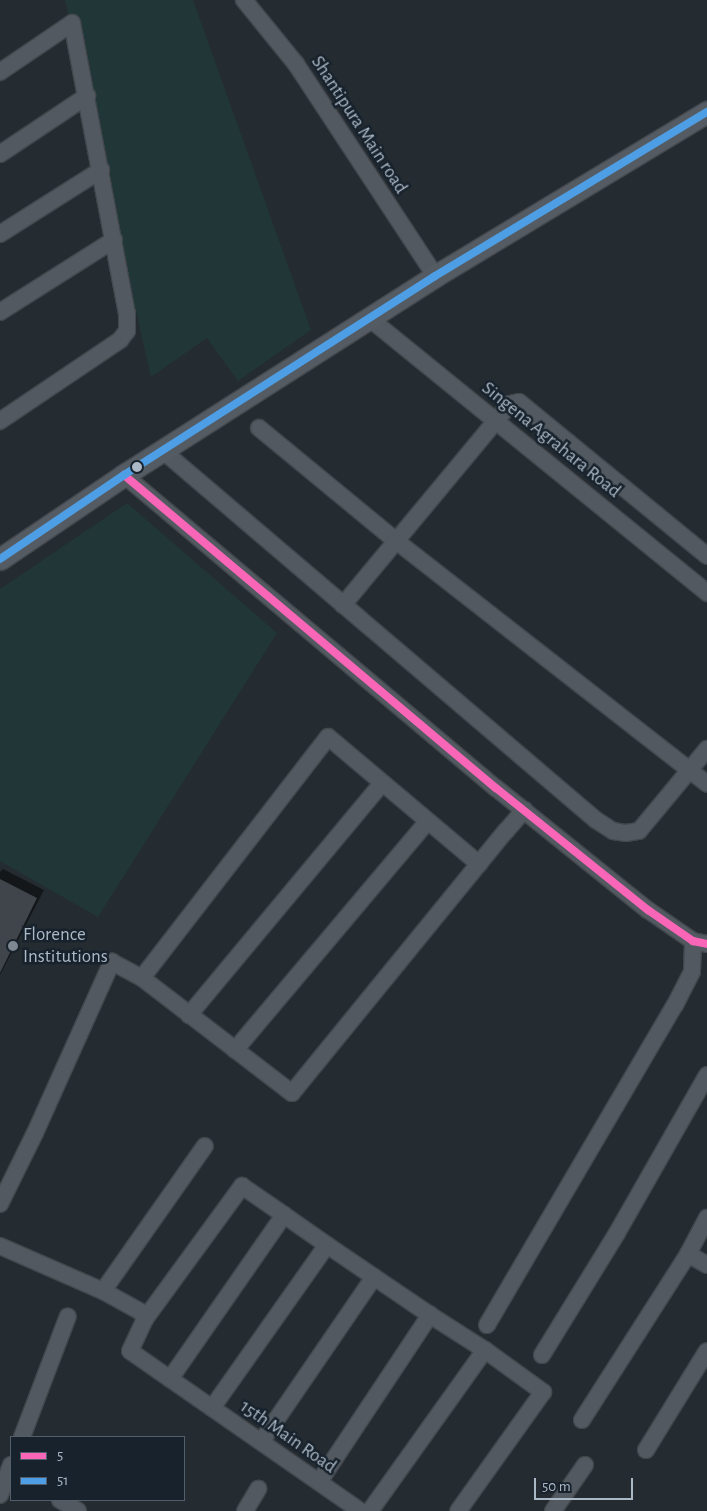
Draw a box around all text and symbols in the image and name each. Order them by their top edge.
street label: Shantipura Main road [306,52,412,198]
street label: Singena Agrahara Road [477,377,625,503]
unlabelled marker [132,462,142,472]
place label: Florence Institutions [23,924,108,968]
marker: Florence Institutions [7,940,19,952]
street label: 15th Main Road [235,1395,341,1479]
legend [10,1436,185,1501]
text: 5 [57,1448,63,1463]
scale bar [537,1468,636,1500]
text: 51 [57,1473,68,1488]
text: 50 m [542,1479,571,1494]

